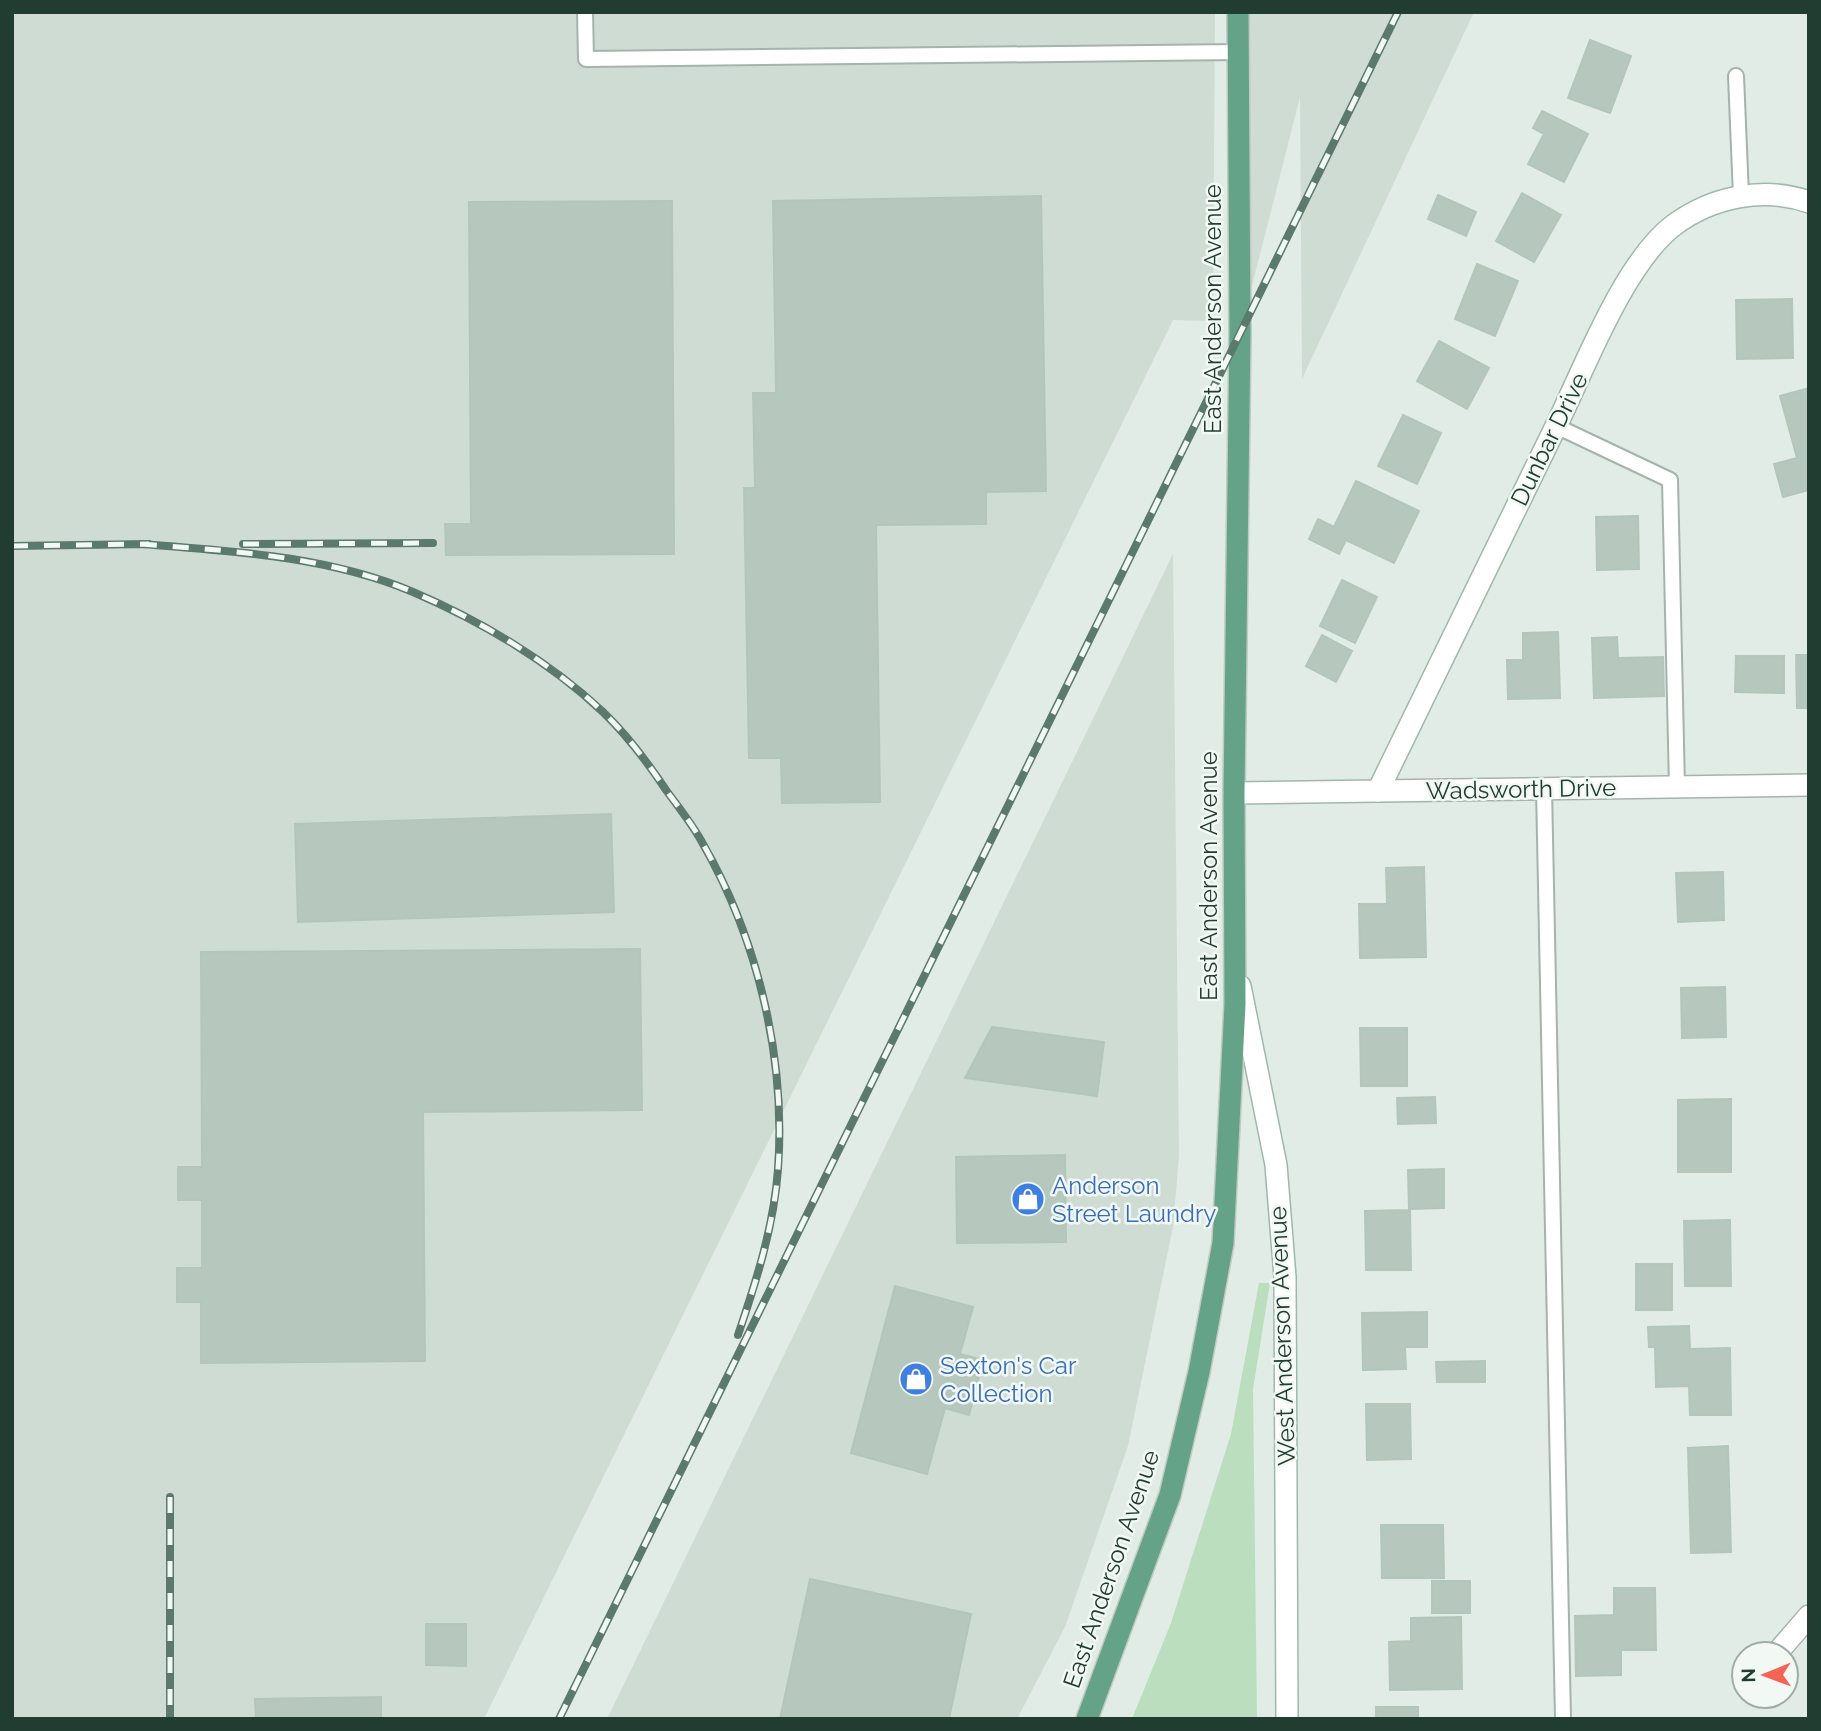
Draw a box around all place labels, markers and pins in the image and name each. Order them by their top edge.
place label: Anderson Street Laundry [1052,1171,1216,1228]
shop icon: Anderson Street Laundry [1009,1180,1047,1218]
place label: Sexton's Car Collection [940,1351,1077,1408]
shop icon: Sexton's Car Collection [897,1360,935,1398]

